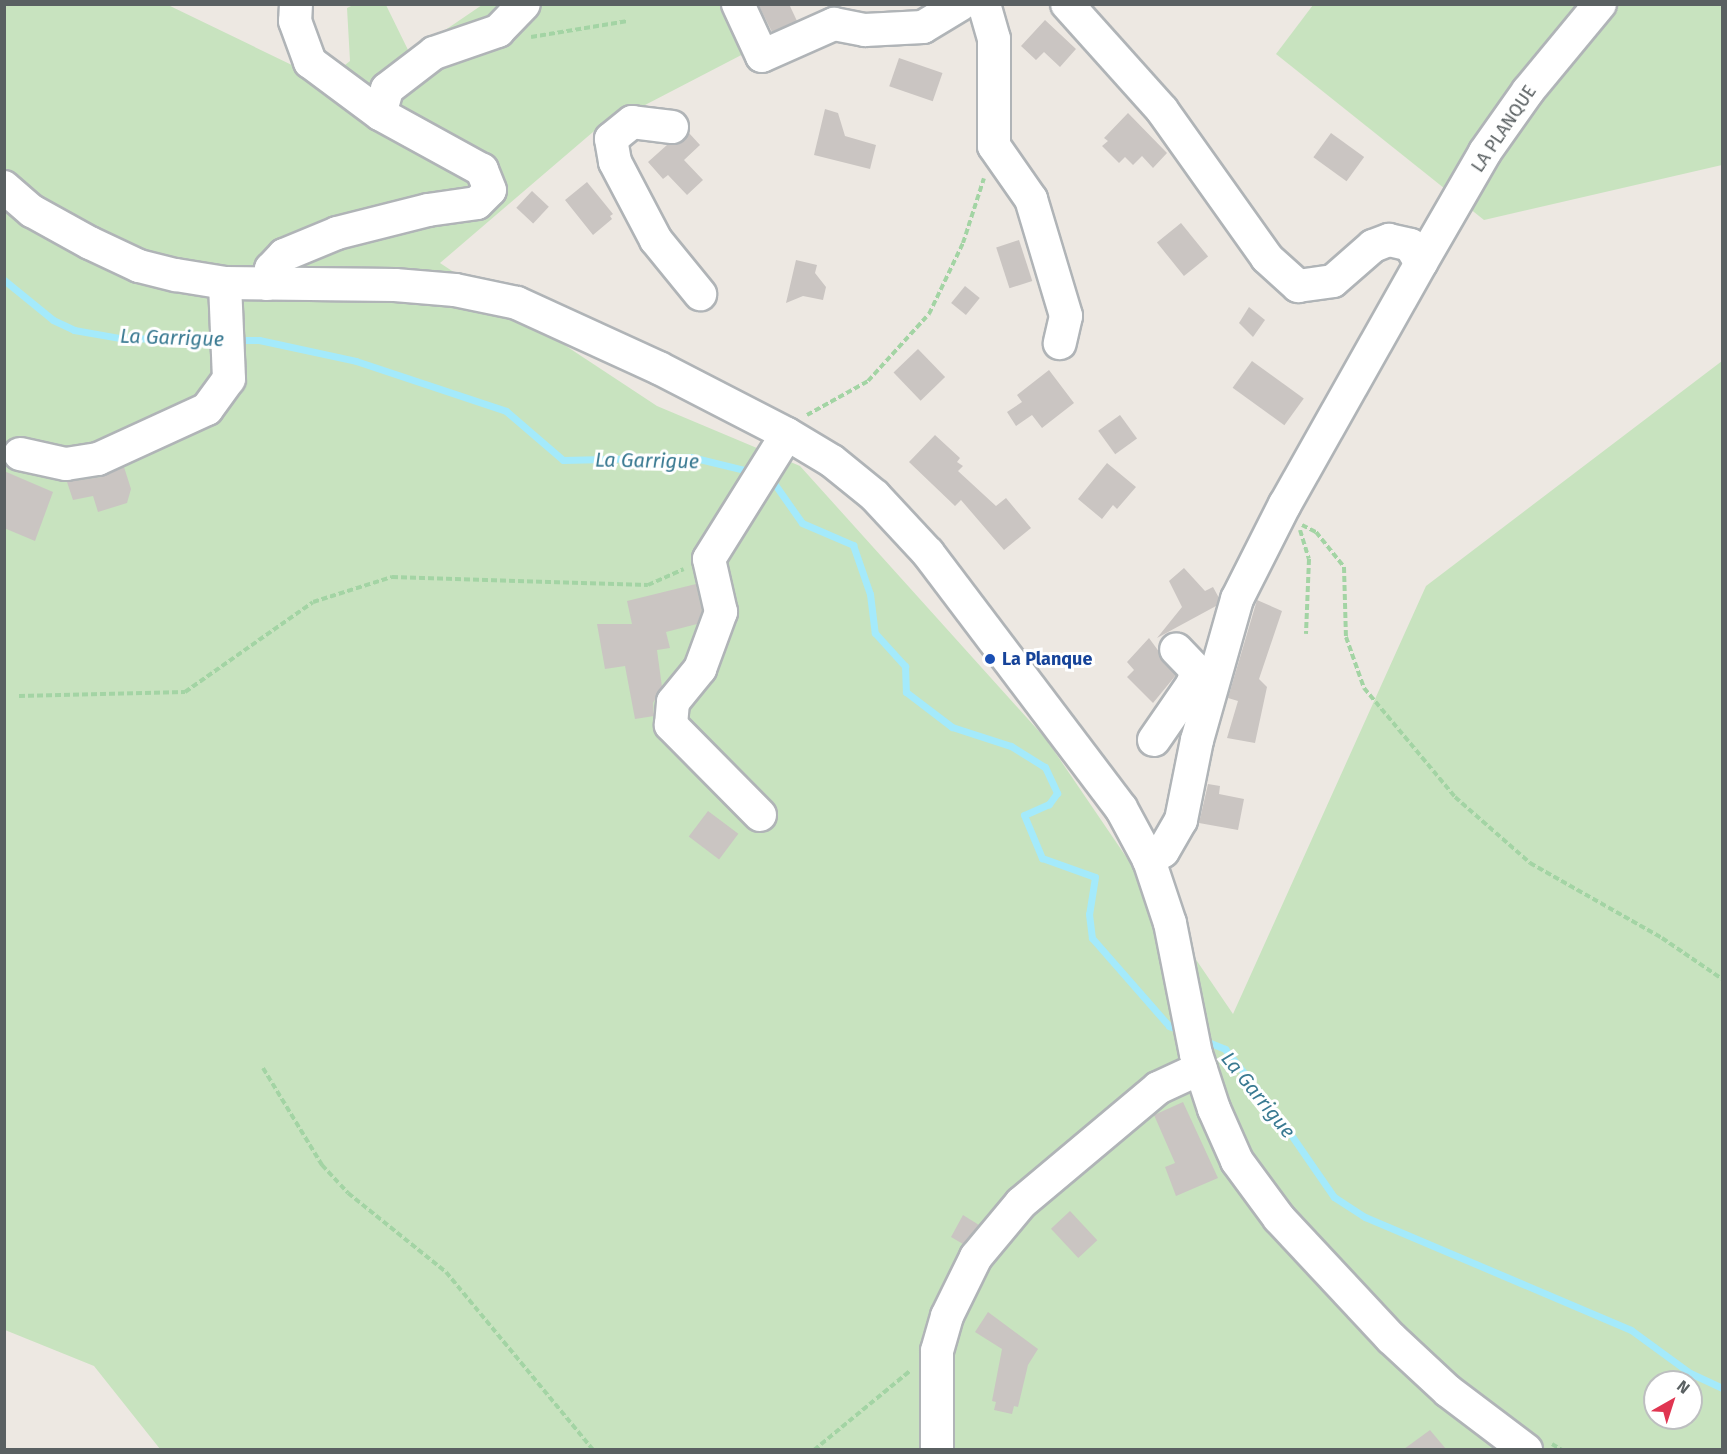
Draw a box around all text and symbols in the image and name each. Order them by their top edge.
street label: LA PLANQUE [1467,81,1541,177]
water label: La Garrigue [120,324,224,352]
water label: La Garrigue [595,448,699,474]
place label: La Planque [1002,648,1092,670]
marker: La Planque [983,652,997,666]
water label: La Garrigue [1216,1047,1300,1143]
north arrow [1643,1370,1703,1430]
text: N [1673,1376,1693,1398]

